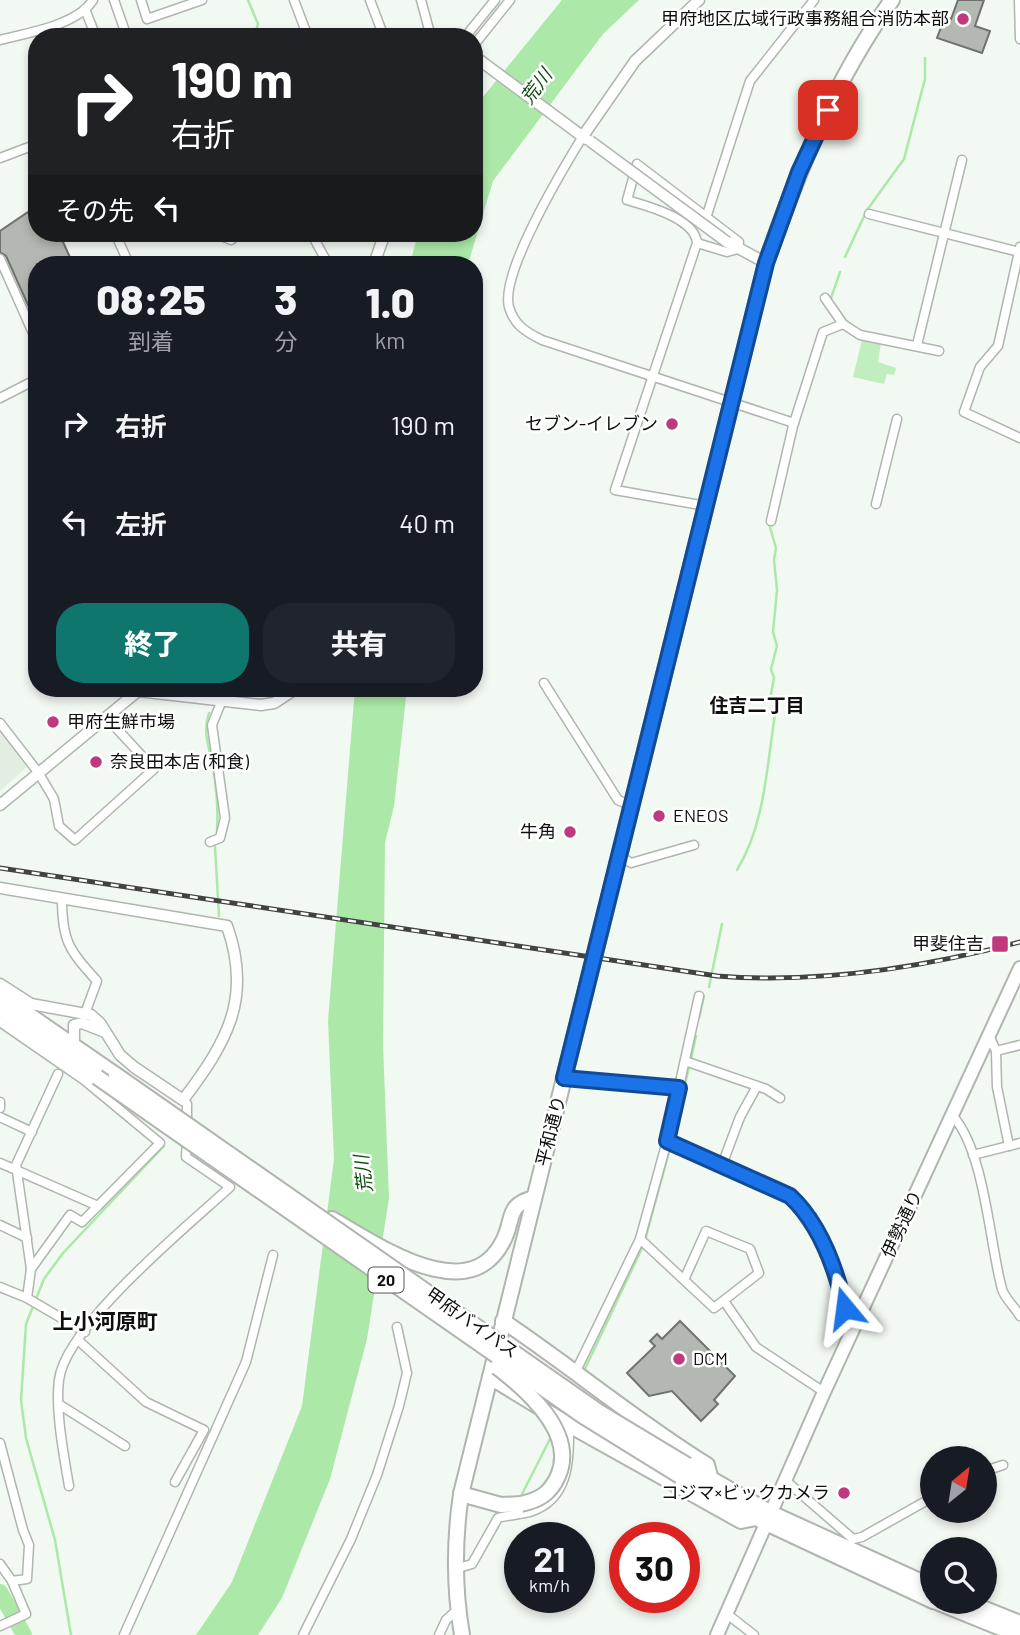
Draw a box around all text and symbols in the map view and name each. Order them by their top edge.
place label: 甲府地区広域行政事務組合消防本部 [661,7,949,29]
marker: 甲府地区広域行政事務組合消防本部 [955,11,971,27]
text: 190 m [171,49,293,108]
icon: right [56,56,147,147]
water label: 荒川 [515,62,557,108]
pin [798,80,858,140]
icon: arrive [809,91,847,129]
text: 右折 [171,114,235,152]
icon: left [148,189,186,227]
text: その先 [56,194,134,225]
text: 08:25 [96,273,206,323]
text: 3 [274,273,297,323]
text: 1.0 [366,276,415,326]
text: km [375,326,405,354]
text: 到着 [128,327,174,355]
text: 分 [274,327,297,355]
icon: right [56,405,94,443]
text: 190 m [391,409,455,440]
text: 右折 [115,410,167,441]
place label: セブン-イレブン [525,412,658,434]
marker: セブン-イレブン [664,416,680,432]
icon: left [56,503,94,541]
text: 40 m [399,507,455,538]
text: 左折 [115,508,167,539]
button: 終了 [56,603,249,683]
button: 共有 [263,603,455,683]
district label: 住吉二丁目 [709,693,805,716]
place label: 甲府生鮮市場 [67,710,175,732]
marker: 甲府生鮮市場 [45,714,61,730]
place label: 奈良田本店 (和食) [110,750,249,772]
marker: 奈良田本店 (和食) [88,754,104,770]
place label: ENEOS [673,804,728,826]
marker: ENEOS [651,808,667,824]
place label: 牛角 [520,820,556,842]
marker: 牛角 [562,824,578,840]
place label: 甲斐住吉 [912,932,984,954]
marker: 甲斐住吉 [990,934,1010,954]
street label: 平和通り [531,1093,569,1168]
water label: 荒川 [349,1152,376,1194]
street label: 伊勢通り [876,1186,926,1261]
road number: 20 [368,1268,404,1292]
position arrow [808,1271,882,1345]
street label: 甲府バイパス [422,1282,523,1362]
district label: 上小河原町 [53,1308,158,1333]
place label: DCM [693,1347,728,1369]
marker: DCM [671,1351,687,1367]
north arrow [920,1446,998,1522]
map controls [920,1446,997,1614]
place label: コジマ×ビックカメラ [660,1481,830,1503]
marker: コジマ×ビックカメラ [836,1485,852,1501]
speed limit sign: 30 [609,1522,700,1613]
text: 21 [534,1537,565,1579]
button: search [920,1537,997,1614]
text: km/h [529,1574,570,1596]

